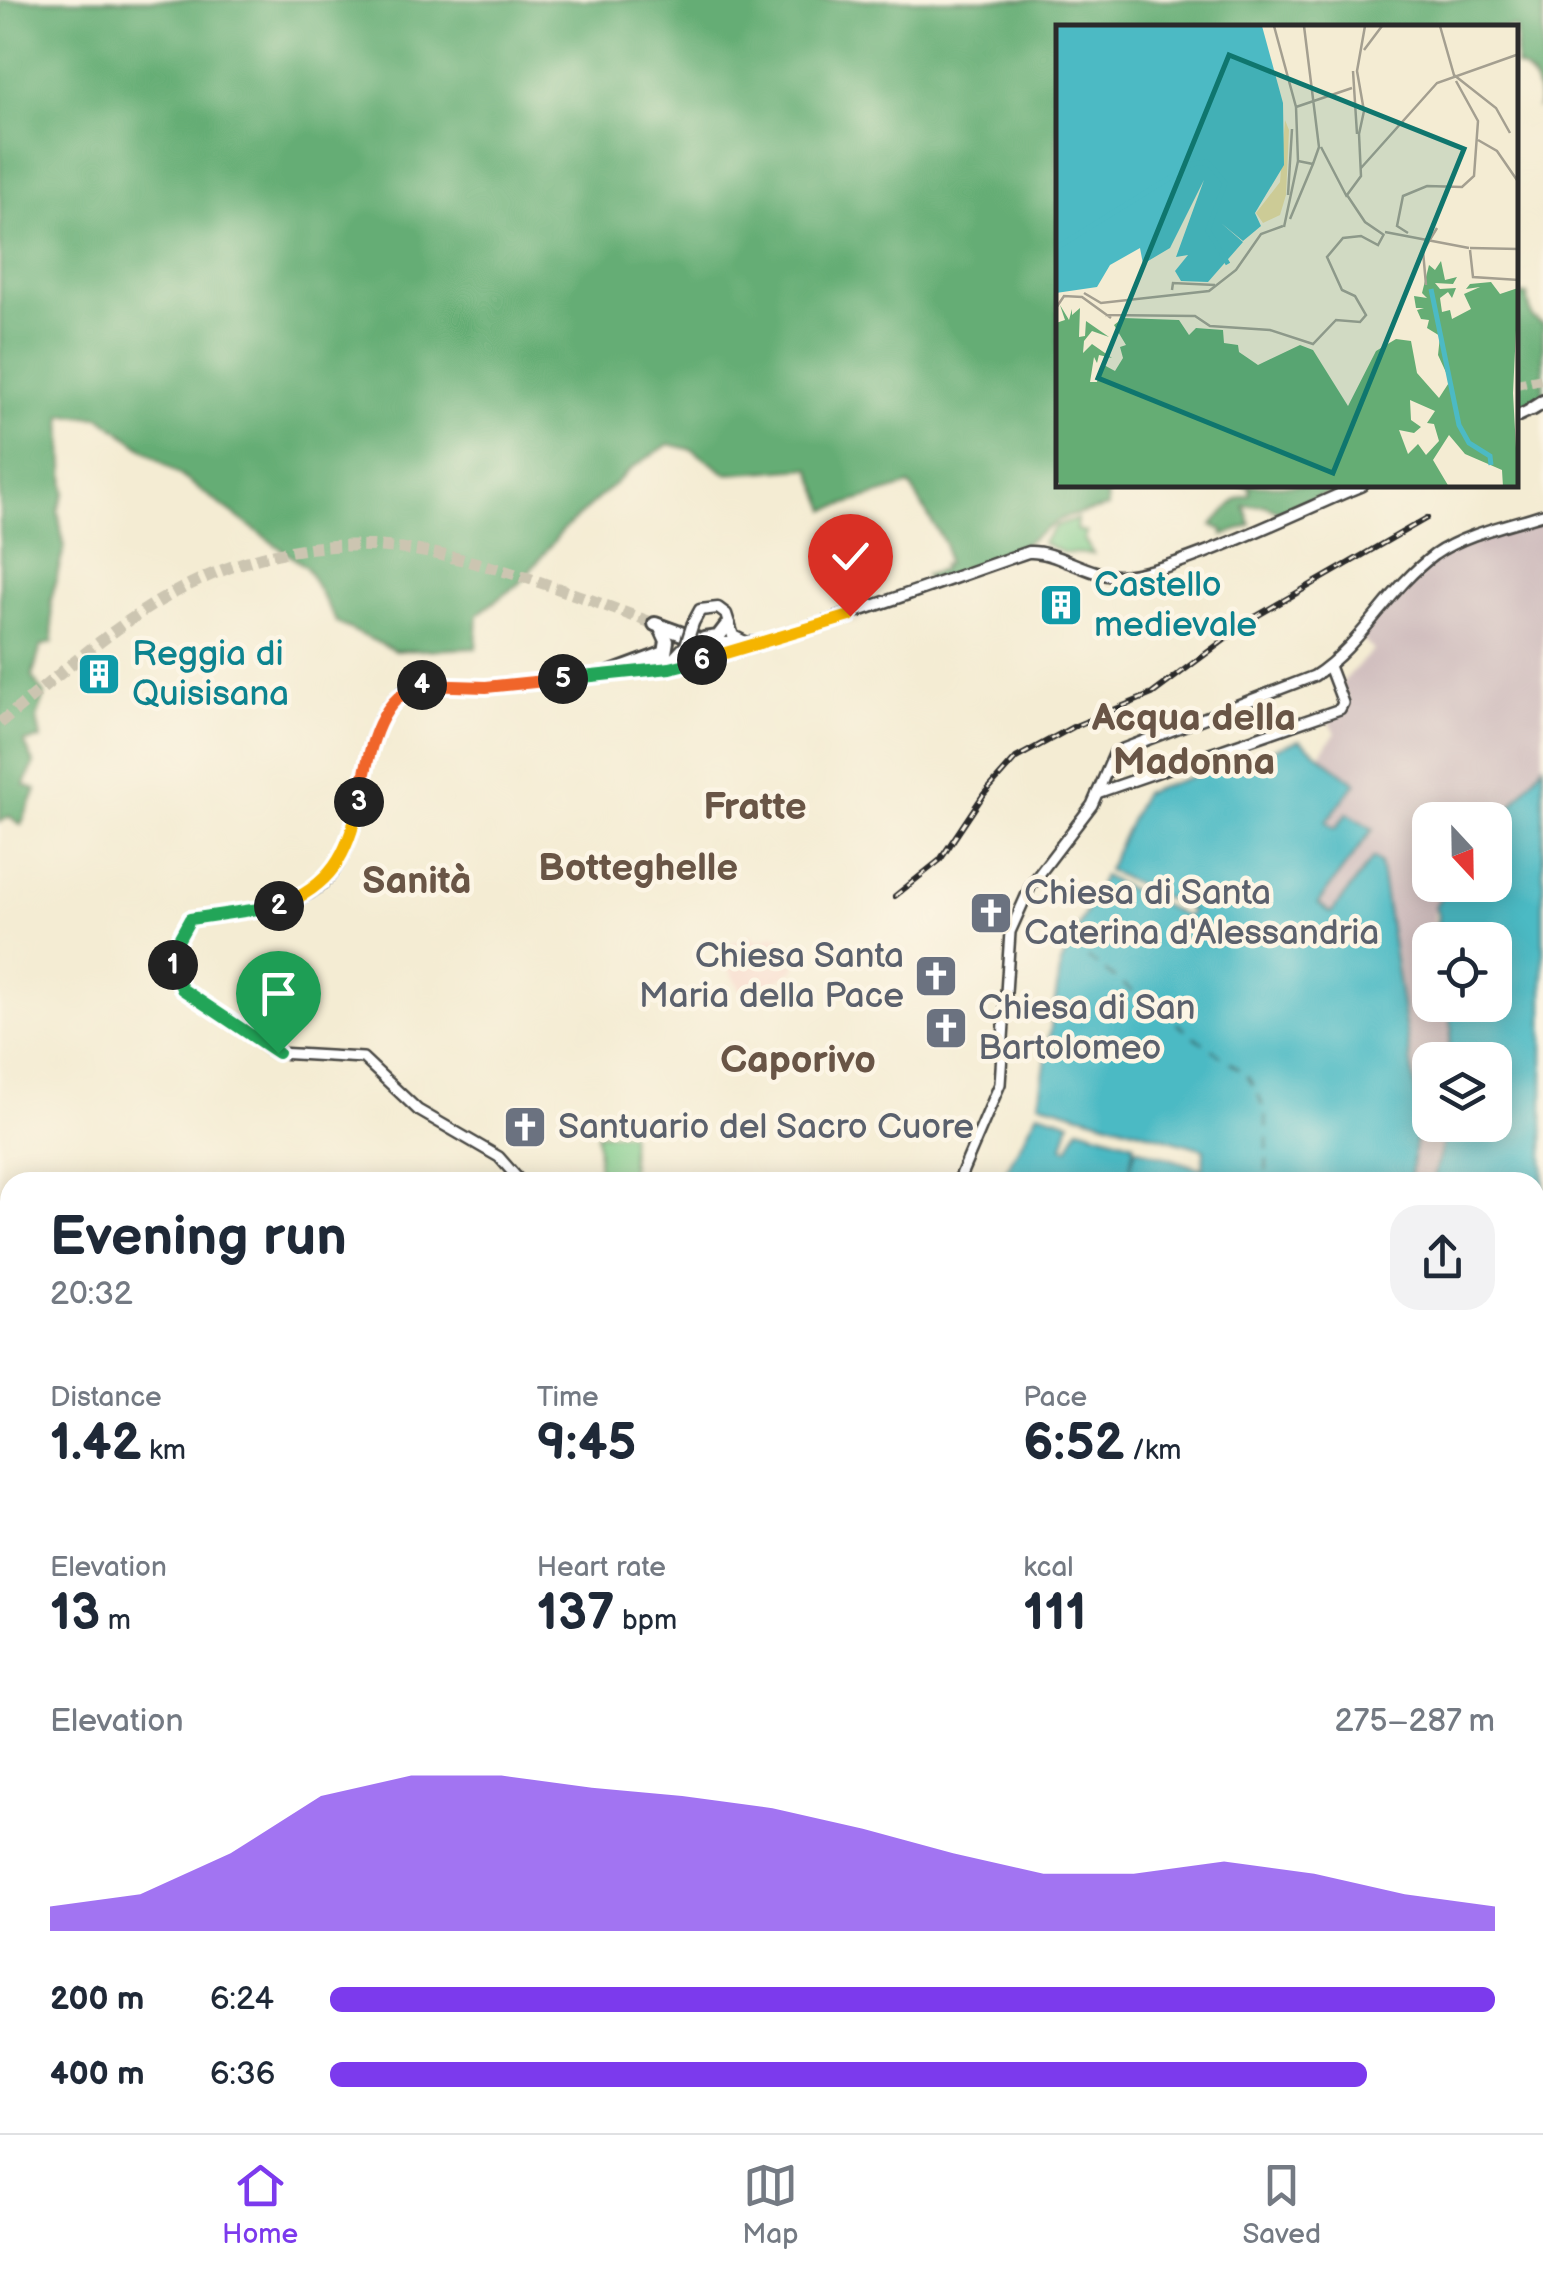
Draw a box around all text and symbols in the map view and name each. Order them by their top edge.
inset map [1056,25,1518,488]
pin [808,514,893,617]
icon: check [823,529,878,584]
place label: Castello medievale [1094,564,1257,647]
building icon: Castello medievale [1038,582,1084,628]
place label: Reggia di Quisisana [132,633,289,716]
pin: 6 [677,635,727,685]
text: 6 [694,643,710,676]
building icon: Reggia di Quisisana [76,651,122,697]
pin: 5 [538,654,588,704]
pin: 4 [397,660,447,710]
text: 5 [555,662,571,695]
text: 4 [414,668,430,701]
district label: Acqua della Madonna [1091,696,1296,785]
pin: 3 [334,777,384,827]
text: 3 [351,785,367,818]
district label: Fratte [703,785,807,830]
north arrow [1412,802,1512,902]
map controls [1412,802,1512,1142]
district label: Botteghelle [538,846,738,891]
district label: Sanità [362,859,472,904]
place label: Chiesa di Santa Caterina d'Alessandria [1024,872,1379,955]
pin: 2 [254,881,304,931]
text: 2 [271,889,287,922]
church icon: Chiesa di Santa Caterina d'Alessandria [968,890,1014,936]
button: locate [1412,922,1512,1022]
place label: Chiesa Santa Maria della Pace [639,935,904,1018]
pin: 1 [148,940,198,990]
text: 1 [167,948,179,981]
pin [236,951,321,1054]
church icon: Chiesa Santa Maria della Pace [913,953,959,999]
icon: arrive [251,966,306,1021]
place label: Chiesa di San Bartolomeo [978,987,1196,1070]
church icon: Chiesa di San Bartolomeo [923,1005,969,1051]
district label: Caporivo [720,1038,876,1083]
button: layers [1412,1042,1512,1142]
church icon: Santuario del Sacro Cuore [502,1104,548,1150]
place label: Santuario del Sacro Cuore [558,1106,974,1149]
text: Evening run [50,1204,347,1271]
button: share [1390,1205,1495,1310]
text: 20:32 [50,1275,133,1314]
text: Distance [50,1381,162,1414]
text: Time [537,1381,599,1414]
text: Pace [1023,1381,1087,1414]
text: 1.42 [50,1414,141,1474]
text: 9:45 [537,1414,636,1474]
text: 6:52 [1023,1414,1124,1474]
text: km [141,1434,186,1467]
text: /km [1124,1434,1182,1467]
text: Elevation [50,1551,167,1584]
text: Heart rate [537,1551,666,1584]
text: kcal [1023,1551,1074,1584]
text: 13 [50,1584,100,1644]
text: 137 [537,1584,615,1644]
text: 111 [1023,1584,1086,1644]
text: m [100,1604,131,1637]
text: bpm [615,1604,677,1637]
text: Elevation [50,1702,183,1741]
text: 275–287 m [1335,1702,1495,1741]
text: 200 m [50,1980,144,2019]
text: 6:24 [210,1980,274,2019]
text: 400 m [50,2055,145,2094]
text: 6:36 [210,2055,275,2094]
tab: Home [222,2158,298,2251]
tab: Map [742,2158,798,2251]
tab: Saved [1242,2158,1321,2251]

